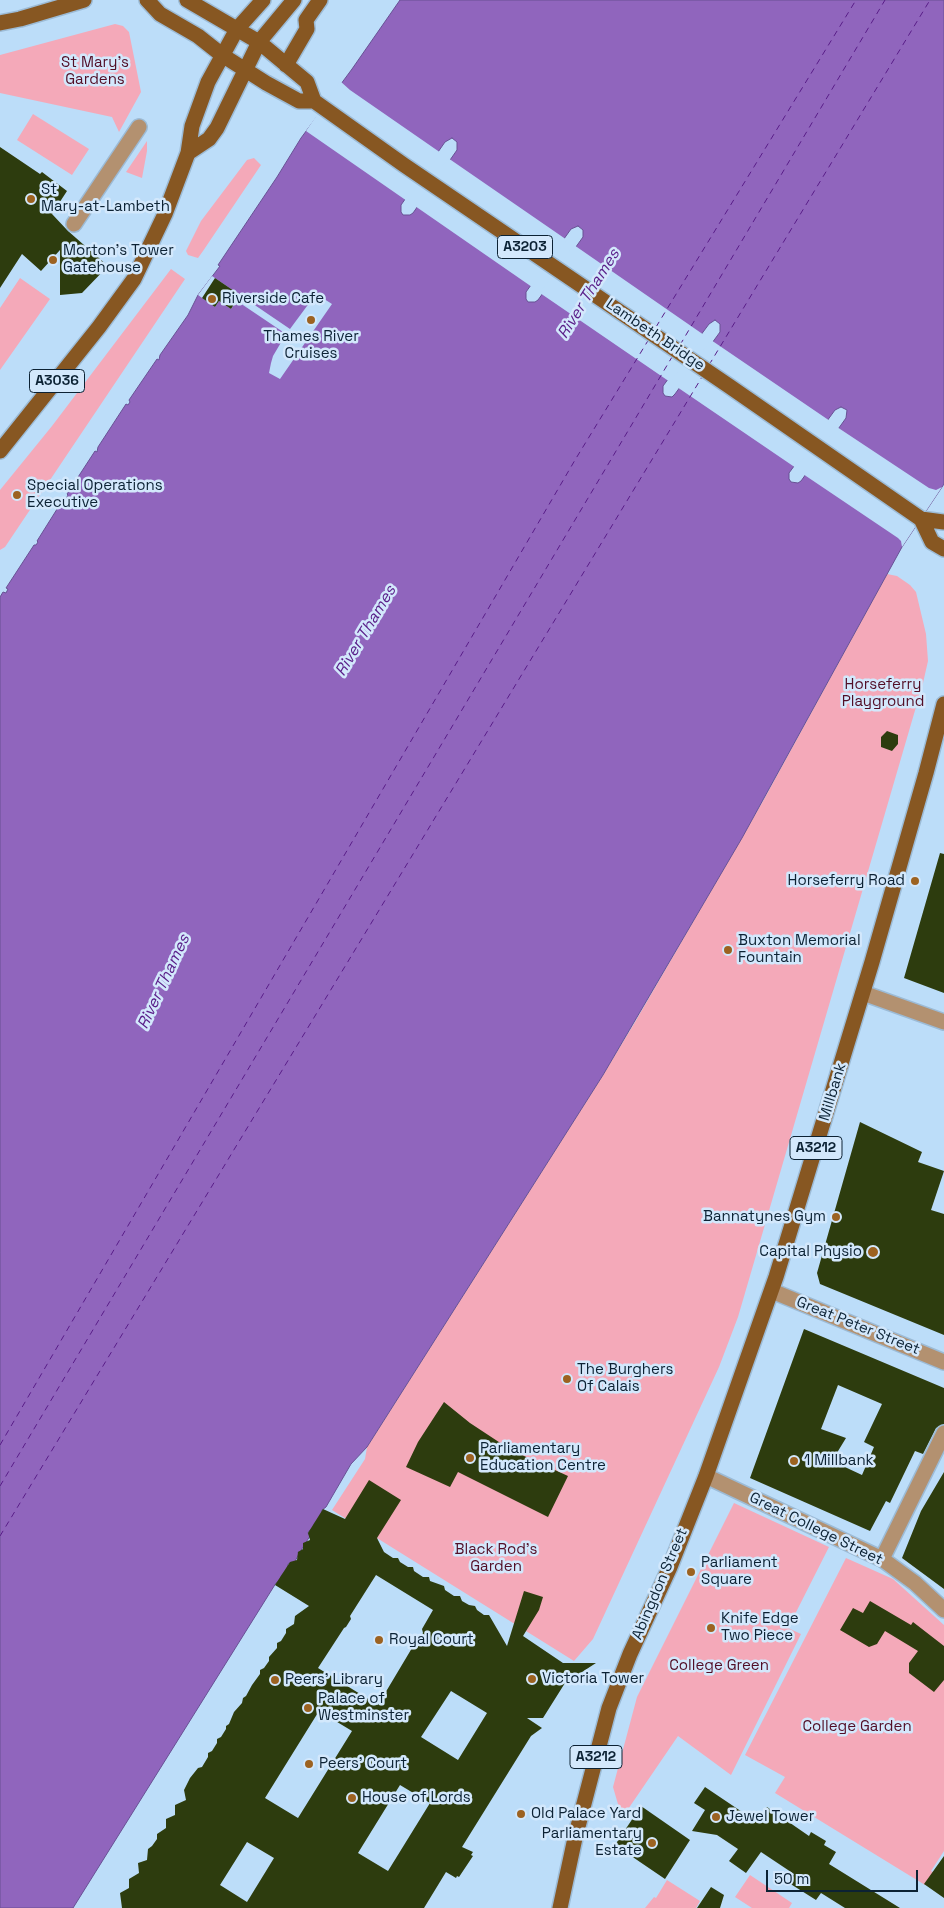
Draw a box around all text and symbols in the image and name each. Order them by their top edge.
park label: St Mary's Gardens [61,54,129,89]
place label: St Mary-at-Lambeth [41,181,170,216]
marker: St Mary-at-Lambeth [25,193,37,205]
road number: A3203 [498,236,552,258]
place label: Morton's Tower Gatehouse [63,242,174,277]
water label: River Thames [554,246,624,342]
marker: Morton's Tower Gatehouse [47,254,59,266]
place label: Riverside Cafe [222,290,324,308]
marker: Riverside Cafe [206,293,218,305]
street label: Lambeth Bridge [602,295,708,375]
marker: Thames River Cruises [305,314,317,326]
place label: Thames River Cruises [263,328,359,363]
road number: A3036 [30,370,84,392]
place label: Special Operations Executive [27,477,163,512]
marker: Special Operations Executive [11,489,23,501]
water label: River Thames [332,582,400,680]
park label: Horseferry Playground [842,676,924,711]
place label: Horseferry Road [788,872,905,890]
marker: Horseferry Road [909,875,921,887]
water label: River Thames [134,932,194,1032]
place label: Buxton Memorial Fountain [738,932,861,967]
marker: Buxton Memorial Fountain [722,944,734,956]
street label: Millbank [816,1061,850,1123]
road number: A3212 [790,1136,842,1160]
place label: Bannatynes Gym [703,1208,826,1226]
marker: Bannatynes Gym [830,1211,842,1223]
place label: Capital Physio [759,1243,862,1261]
marker: Capital Physio [866,1245,880,1259]
street label: Great Peter Street [794,1293,922,1359]
place label: The Burghers Of Calais [577,1361,673,1396]
marker: The Burghers Of Calais [561,1373,573,1385]
place label: Parliamentary Education Centre [480,1440,606,1475]
marker: Parliamentary Education Centre [464,1452,476,1464]
place label: 1 Millbank [804,1452,874,1470]
marker: 1 Millbank [788,1455,800,1467]
street label: Great College Street [746,1489,886,1569]
street label: Abingdon Street [628,1526,692,1642]
park label: Black Rod's Garden [455,1541,537,1576]
place label: Parliament Square [701,1554,778,1589]
marker: Parliament Square [685,1566,697,1578]
place label: Knife Edge Two Piece [721,1610,799,1645]
marker: Knife Edge Two Piece [705,1622,717,1634]
place label: Royal Court [389,1631,474,1649]
marker: Royal Court [373,1634,385,1646]
park label: College Green [669,1657,769,1675]
place label: Victoria Tower [542,1670,644,1688]
place label: Peers' Library [285,1671,383,1689]
marker: Victoria Tower [526,1673,538,1685]
marker: Peers' Library [269,1674,281,1686]
place label: Palace of Westminster [318,1690,409,1725]
marker: Palace of Westminster [302,1702,314,1714]
park label: College Garden [802,1718,912,1736]
road number: A3212 [570,1745,622,1768]
place label: Peers' Court [319,1755,407,1773]
marker: Peers' Court [303,1758,315,1770]
place label: House of Lords [362,1789,471,1807]
marker: House of Lords [346,1792,358,1804]
place label: Old Palace Yard [531,1805,641,1823]
marker: Old Palace Yard [515,1808,527,1820]
place label: Jewel Tower [726,1808,814,1826]
marker: Jewel Tower [710,1811,722,1823]
place label: Parliamentary Estate [542,1825,642,1860]
marker: Parliamentary Estate [646,1837,658,1849]
scale bar [769,1860,922,1892]
text: 50 m [774,1869,809,1888]

